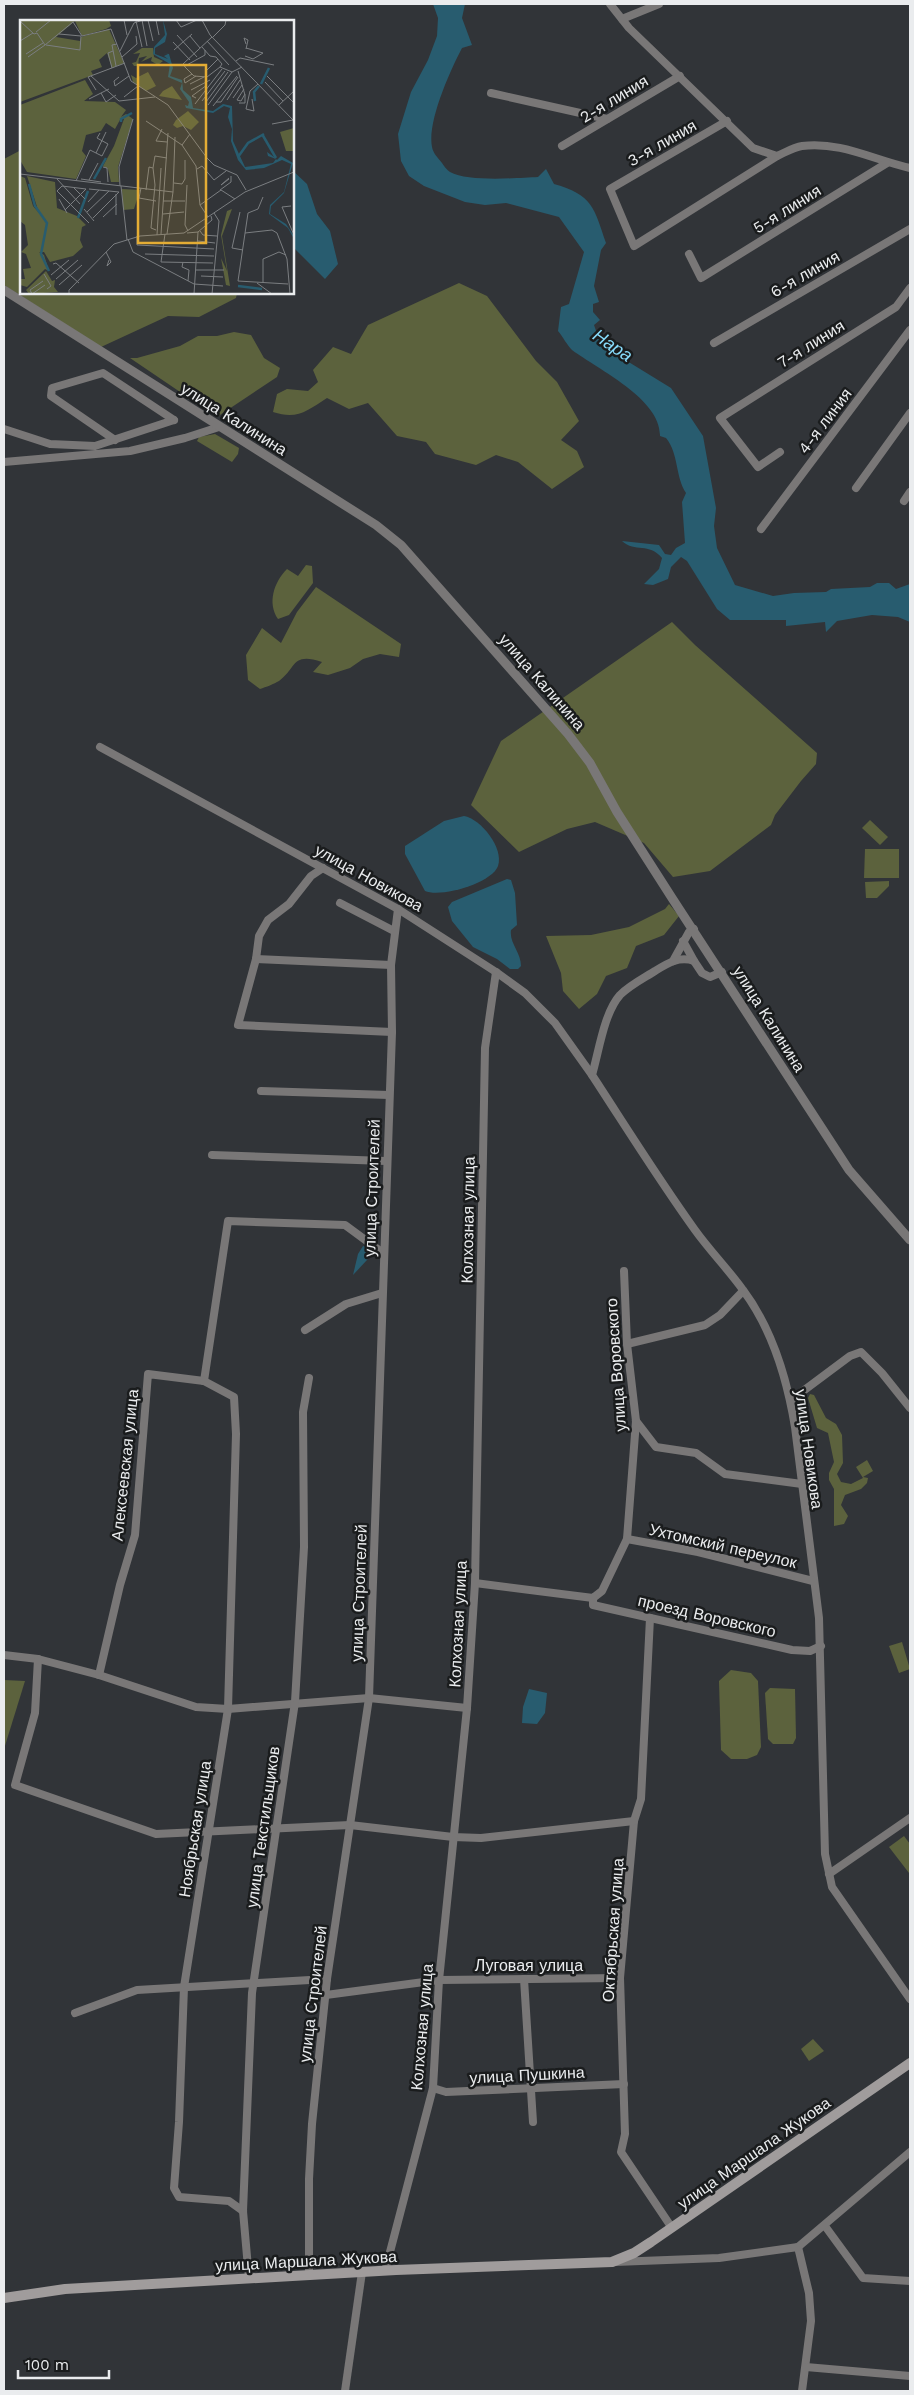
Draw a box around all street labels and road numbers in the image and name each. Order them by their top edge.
street label: 2-я линия [577,71,651,127]
street label: 3-я линия [624,116,700,170]
street label: 5-я линия [750,181,824,237]
street label: 6-я линия [767,247,843,301]
street label: 7-я линия [774,316,848,372]
street label: улица Калинина [177,379,291,459]
street label: 4-я линия [794,385,856,457]
street label: улица Калинина [495,630,589,734]
street label: улица Новикова [312,840,426,916]
street label: улица Калинина [729,962,809,1076]
street label: улица Строителей [360,1119,384,1257]
street label: Колхозная улица [457,1156,479,1284]
street label: улица Воровского [602,1298,630,1432]
street label: Алексеевская улица [108,1388,142,1542]
street label: улица Новикова [791,1388,827,1510]
street label: Ухтомский переулок [647,1520,800,1572]
street label: улица Строителей [347,1524,371,1662]
street label: Колхозная улица [445,1560,471,1688]
street label: проезд Воровского [636,1591,778,1641]
street label: улица Текстильщиков [242,1745,284,1909]
street label: Ноябрьская улица [175,1759,215,1899]
street label: Октябрьская улица [598,1857,628,2003]
street label: улица Строителей [295,1924,331,2064]
street label: Луговая улица [475,1956,583,1975]
street label: Колхозная улица [407,1963,437,2091]
street label: улица Пушкина [469,2062,585,2088]
street label: улица Маршала Жукова [674,2093,834,2213]
street label: улица Маршала Жукова [215,2247,398,2275]

